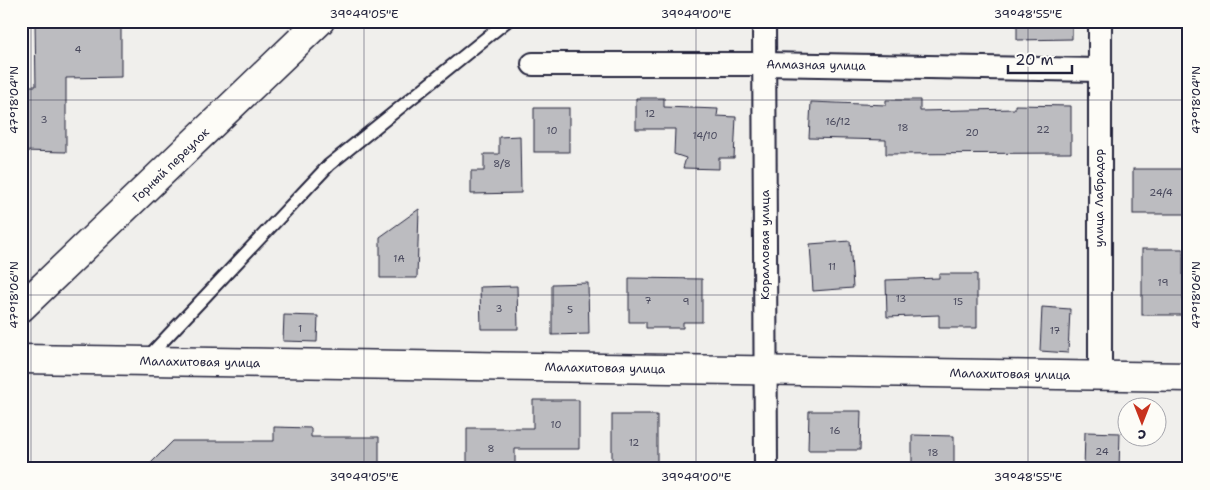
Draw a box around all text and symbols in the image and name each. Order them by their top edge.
text: 39°49'05"E [329,6,399,22]
text: 39°49'00"E [661,6,731,22]
text: 39°48'55"E [994,6,1062,22]
scale bar [1008,42,1071,74]
house number: 4 [75,43,82,56]
text: 20 m [1015,50,1054,70]
street label: Алмазная улица [766,56,866,74]
text: 47°18'04"N [6,66,22,134]
text: 47°18'04"N [1188,66,1204,134]
house number: 12 [645,107,655,120]
house number: 3 [41,113,48,126]
house number: 16/12 [826,115,850,128]
house number: 18 [897,121,909,134]
house number: 22 [1036,123,1050,136]
street label: Горный переулок [129,124,213,206]
house number: 10 [547,124,557,137]
house number: 20 [965,126,979,139]
house number: 14/10 [692,129,718,142]
street label: улица Лабрадор [1091,148,1107,247]
house number: 8/8 [493,157,511,170]
house number: 24/4 [1149,186,1173,199]
street label: Коралловая улица [757,189,773,300]
house number: 1А [393,252,405,265]
house number: 11 [828,260,836,273]
text: 47°18'06"N [6,261,22,329]
text: 47°18'06"N [1188,261,1204,329]
house number: 19 [1158,276,1168,289]
house number: 13 [896,292,906,305]
house number: 7 [645,294,652,307]
house number: 9 [683,295,690,308]
house number: 15 [953,295,963,308]
house number: 3 [496,302,503,315]
house number: 5 [567,303,573,316]
house number: 1 [298,322,302,335]
house number: 17 [1050,324,1060,337]
street label: Малахитовая улица [139,353,261,371]
street label: Малахитовая улица [544,359,666,377]
street label: Малахитовая улица [949,365,1071,383]
north arrow [1118,398,1168,448]
house number: 10 [551,418,561,431]
house number: 16 [830,424,840,437]
text: С [1138,426,1146,444]
house number: 12 [629,436,639,449]
house number: 8 [488,442,495,455]
house number: 24 [1095,445,1109,458]
house number: 18 [927,446,939,459]
text: 39°49'05"E [329,469,399,485]
text: 39°49'00"E [661,469,731,485]
text: 39°48'55"E [994,469,1062,485]

